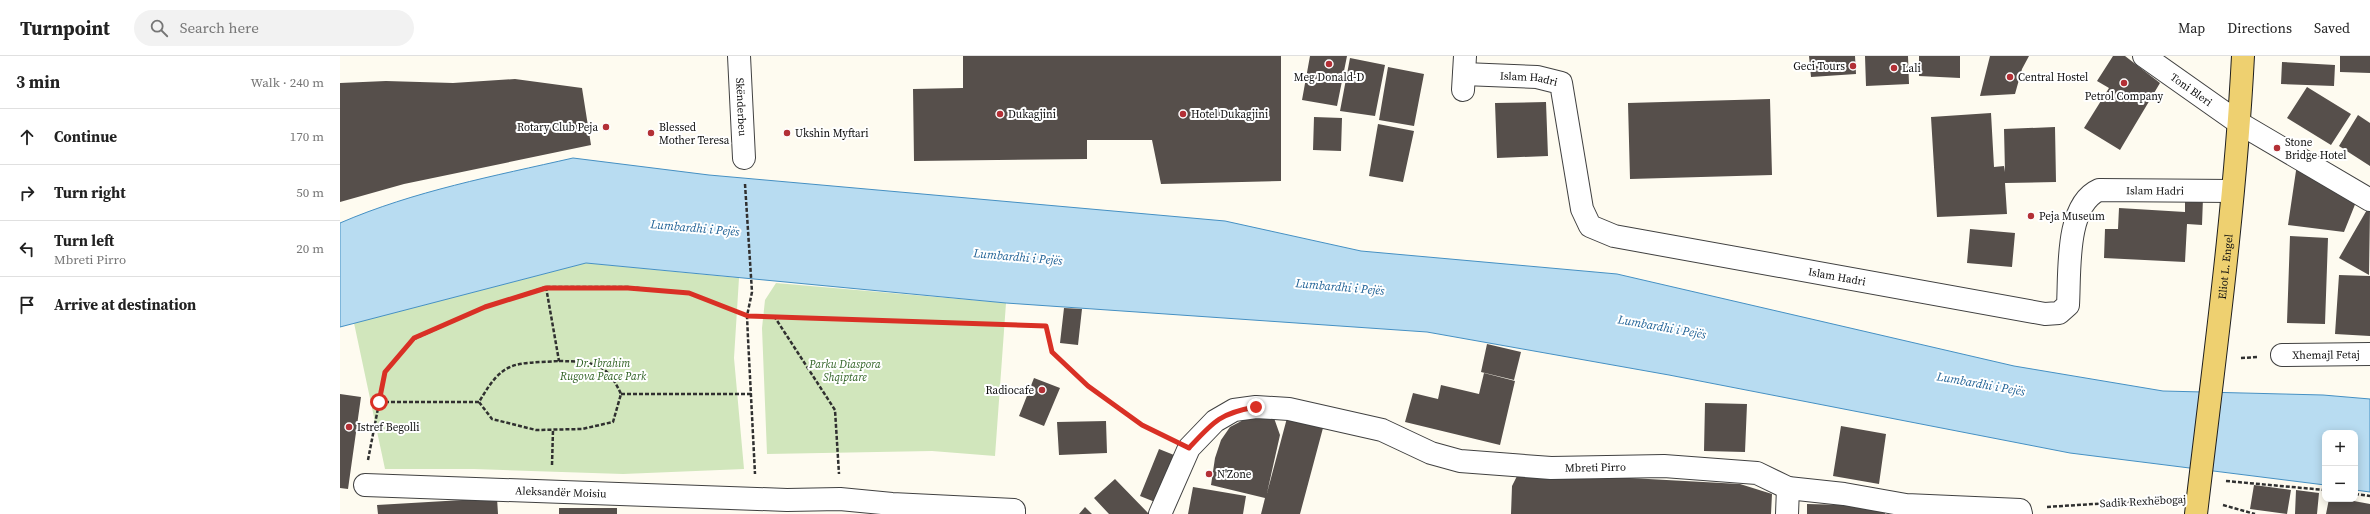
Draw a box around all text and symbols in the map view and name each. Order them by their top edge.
search box [134,10,414,46]
text: Turnpoint [20,15,110,41]
icon: search [148,17,170,39]
text: Search here [180,17,259,38]
text: Map [2178,18,2205,38]
text: Directions [2227,18,2292,38]
text: Saved [2314,18,2350,38]
marker: Meg Donald-D [1324,59,1334,69]
place label: Geci Tours [1793,59,1845,74]
marker: Geci Tours [1848,61,1858,71]
place label: Lali [1902,61,1921,76]
marker: Lali [1889,63,1899,73]
street label: Islam Hadri [1500,68,1559,90]
text: 3 min [16,70,60,94]
place label: Meg Donald-D [1294,70,1364,85]
place label: Central Hostel [2018,70,2088,85]
street label: Toni Bleri [2167,70,2215,110]
marker: Central Hostel [2005,72,2015,82]
text: Walk · 240 m [251,74,324,91]
street label: Skënderbeu [732,77,750,137]
marker: Petrol Company [2119,78,2129,88]
place label: Petrol Company [2085,89,2164,104]
place label: Dukagjini [1008,107,1056,122]
place label: Hotel Dukagjini [1191,107,1268,122]
marker: Dukagjini [995,109,1005,119]
marker: Hotel Dukagjini [1178,109,1188,119]
place label: Rotary Club Peja [517,120,598,135]
place label: Blessed Mother Teresa [659,120,730,148]
marker: Rotary Club Peja [601,122,611,132]
icon: ahead [16,126,38,148]
text: Continue [54,126,117,147]
place label: Ukshin Myftari [795,126,868,141]
text: 170 m [290,128,324,145]
marker: Blessed Mother Teresa [646,128,656,138]
marker: Ukshin Myftari [782,128,792,138]
place label: Stone Bridge Hotel [2285,135,2346,163]
marker: Stone Bridge Hotel [2272,143,2282,153]
icon: right [16,182,38,204]
text: Turn right [54,182,126,203]
street label: Islam Hadri [2126,183,2184,199]
text: 50 m [296,184,324,201]
place label: Peja Museum [2039,209,2105,224]
marker: Peja Museum [2026,211,2036,221]
water label: Lumbardhi i Pejës [649,216,741,240]
text: Turn left [54,230,114,251]
street label: Eliot L. Engel [2215,233,2237,300]
icon: left [16,238,38,260]
text: 20 m [296,240,324,257]
water label: Lumbardhi i Pejës [972,245,1064,269]
text: Mbreti Pirro [54,251,126,268]
street label: Islam Hadri [1807,264,1867,289]
water label: Lumbardhi i Pejës [1294,275,1386,299]
icon: arrive [16,294,38,316]
text: Arrive at destination [54,294,196,315]
water label: Lumbardhi i Pejës [1616,311,1708,343]
street label: Xhemajl Fetaj [2292,347,2360,363]
park label: Dr. Ibrahim Rugova Peace Park [559,356,647,384]
park label: Parku Diaspora Shqiptare [808,357,881,385]
water label: Lumbardhi i Pejës [1935,368,2027,400]
place label: Radiocafe [985,383,1034,398]
marker: Radiocafe [1037,385,1047,395]
route start [370,393,388,411]
route end [1247,398,1265,416]
place label: Istref Begolli [357,420,420,435]
marker: Istref Begolli [344,422,354,432]
map controls [2322,430,2358,502]
button: + [2322,430,2358,466]
street label: Mbreti Pirro [1565,460,1626,476]
button: − [2322,466,2358,502]
place label: N'Zone [1217,467,1252,482]
marker: N'Zone [1204,469,1214,479]
street label: Aleksandër Moisiu [515,483,607,502]
street label: Sadik Rexhëbogaj [2099,492,2187,511]

